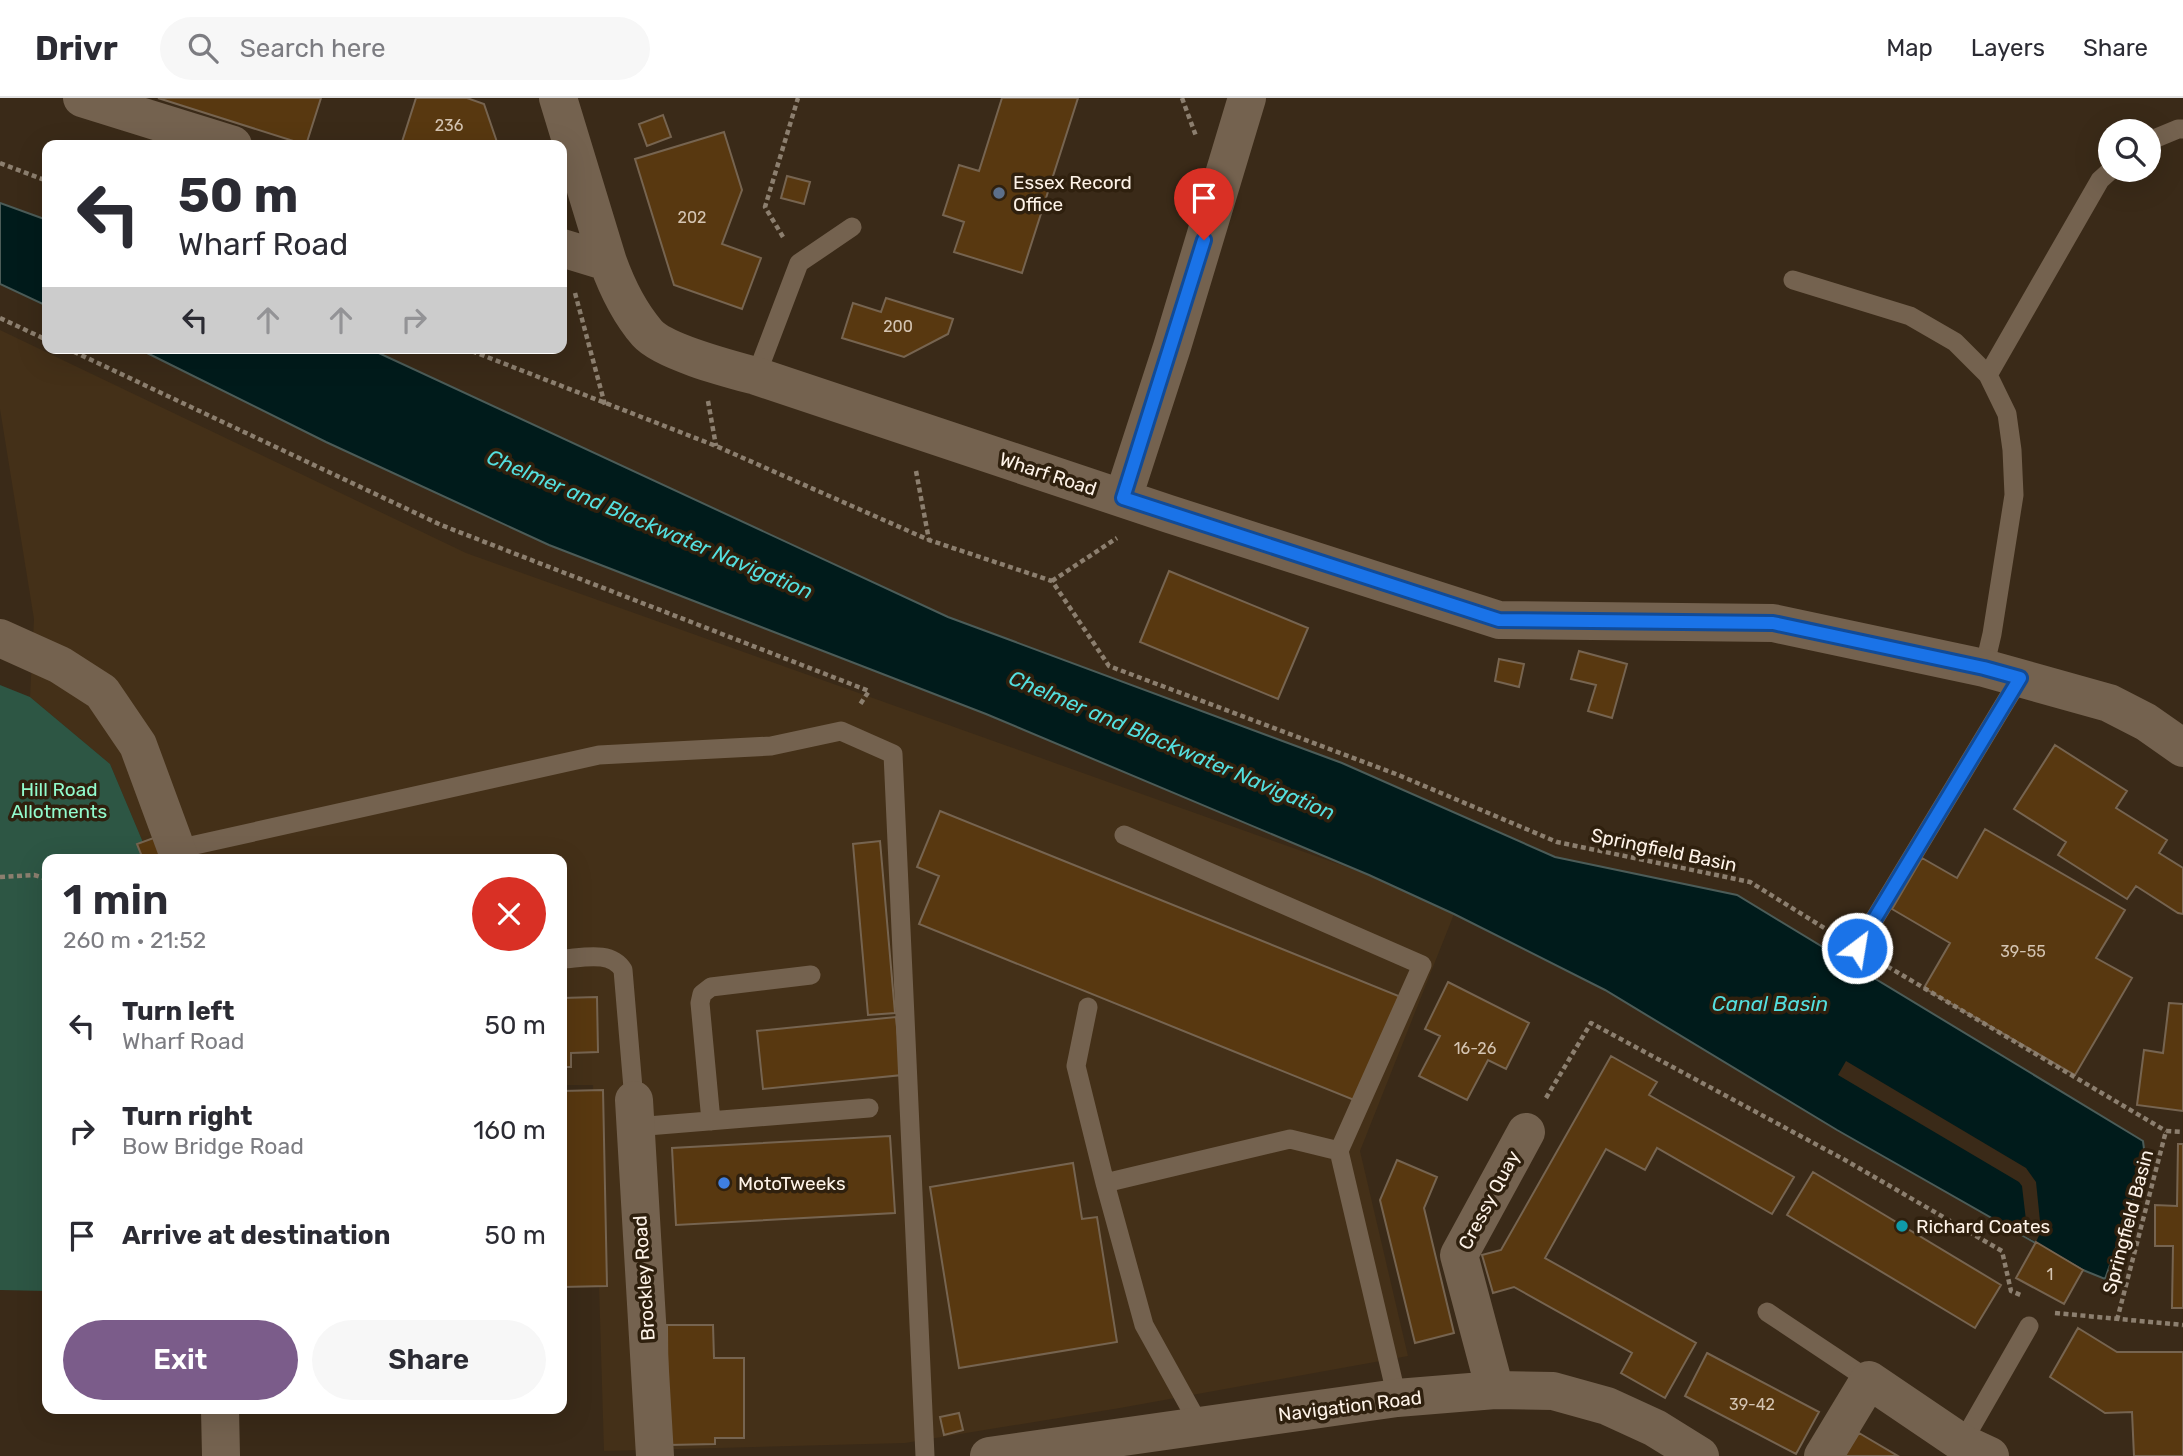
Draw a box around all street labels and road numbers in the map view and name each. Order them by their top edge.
street label: Wharf Road [996,447,1100,501]
street label: Springfield Basin [1589,823,1739,877]
street label: Cressy Quay [1453,1146,1525,1254]
street label: Springfield Basin [2098,1147,2158,1297]
street label: Brockley Road [628,1215,660,1341]
street label: Navigation Road [1277,1386,1423,1426]

